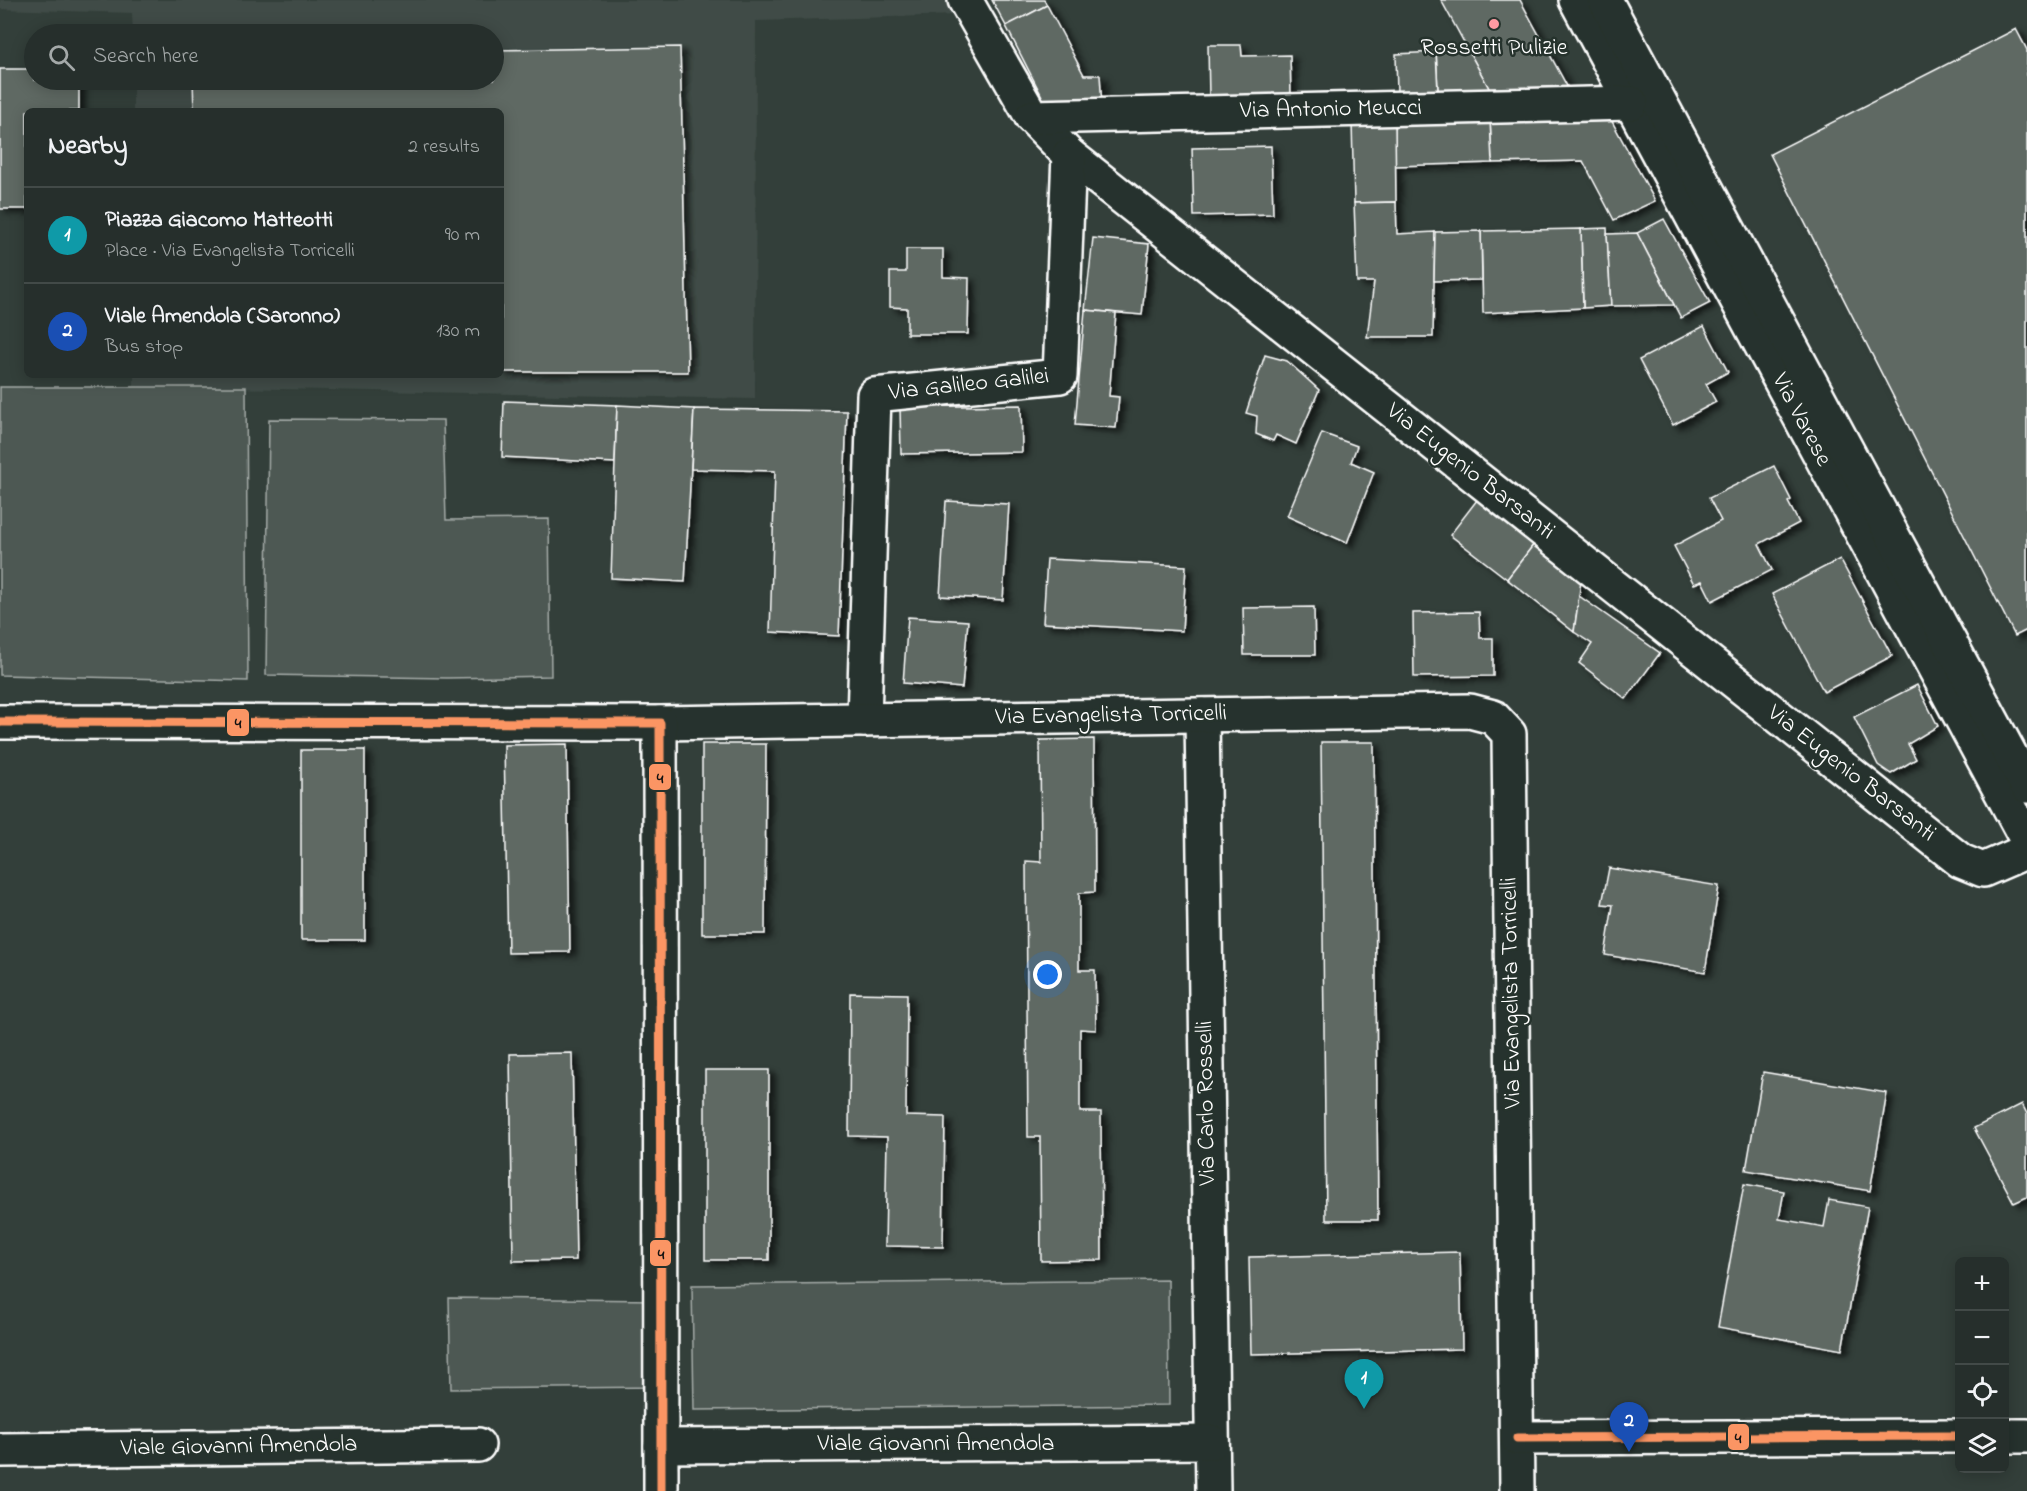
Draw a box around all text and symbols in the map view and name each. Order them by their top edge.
marker: Rossetti Pulizie [1487,17,1501,31]
search box [24,24,504,90]
place label: Rossetti Pulizie [1421,31,1568,66]
icon: search [45,41,78,74]
text: Search here [93,41,198,73]
street label: Via Antonio Meucci [1239,91,1422,129]
text: Nearby [48,128,127,166]
text: 2 results [408,133,480,162]
text: Piazza Giacomo Matteotti [105,205,333,237]
text: 1 [64,221,71,250]
text: 90 m [445,221,480,250]
text: Place · Via Evangelista Torricelli [105,237,355,266]
text: Viale Amendola (Saronno) [105,301,340,333]
text: 2 [63,317,72,346]
text: 130 m [436,317,480,346]
text: Bus stop [105,333,183,362]
street label: Via Galileo Galilei [886,359,1051,411]
street label: Via Varese [1761,366,1840,473]
street label: Via Eugenio Barsanti [1377,394,1562,549]
street label: Via Evangelista Torricelli [994,696,1227,736]
street label: Via Eugenio Barsanti [1758,696,1943,851]
line badge: 4 [226,708,250,737]
text: 4 [234,712,242,736]
line badge: 4 [648,763,672,791]
text: 4 [656,767,664,791]
street label: Via Evangelista Torricelli [1492,877,1532,1110]
your location [1033,960,1062,989]
street label: Via Carlo Rosselli [1188,1020,1226,1187]
line badge: 4 [649,1239,672,1267]
text: 4 [657,1243,665,1267]
map controls [1955,1257,2009,1473]
button: + [1955,1257,2009,1311]
button: − [1955,1311,2009,1365]
pin: 1 [1344,1360,1384,1409]
button: locate [1955,1365,2009,1419]
pin: 2 [1610,1402,1648,1452]
button: layers [1955,1419,2009,1473]
line badge: 4 [1727,1423,1750,1451]
street label: Viale Giovanni Amendola [119,1427,358,1467]
street label: Viale Giovanni Amendola [817,1427,1054,1462]
text: 4 [1734,1427,1742,1451]

